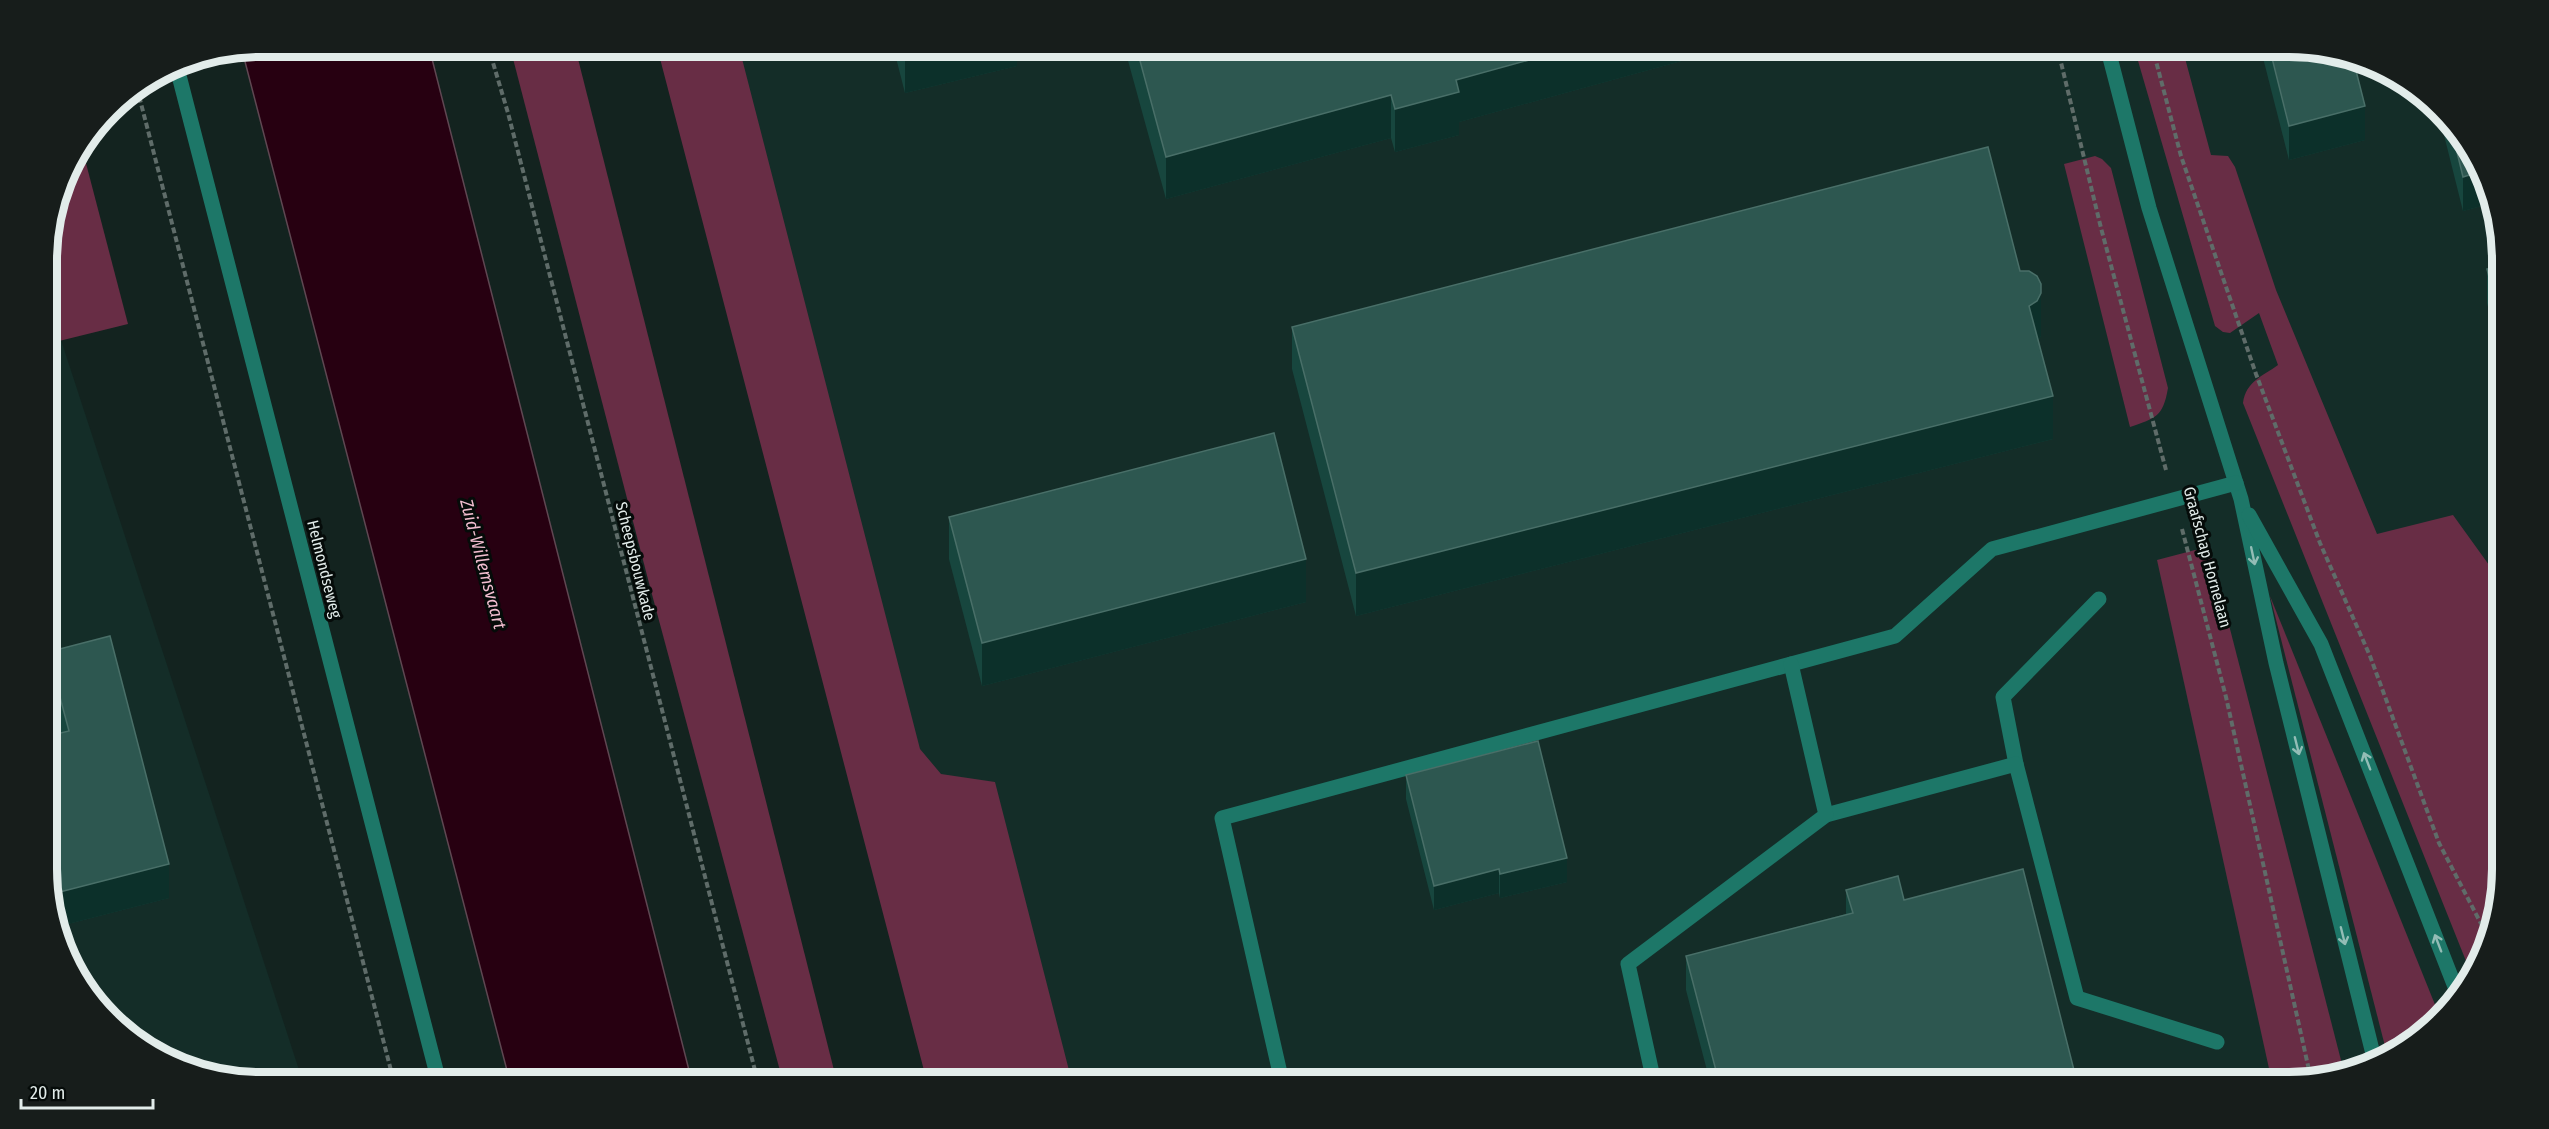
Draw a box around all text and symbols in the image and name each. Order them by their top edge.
street label: Graafschap Hornelaan [2180,485,2235,630]
water label: Zuid-Willemsvaart [455,496,511,631]
street label: Scheepsbouwkade [612,500,659,623]
street label: Helmondseweg [303,518,346,620]
one-way arrow [2248,546,2259,565]
one-way arrow [2291,736,2303,755]
one-way arrow [2361,753,2372,771]
one-way arrow [2338,926,2350,945]
one-way arrow [2432,934,2443,953]
scale bar [21,1072,153,1110]
text: 20 m [30,1082,65,1104]

